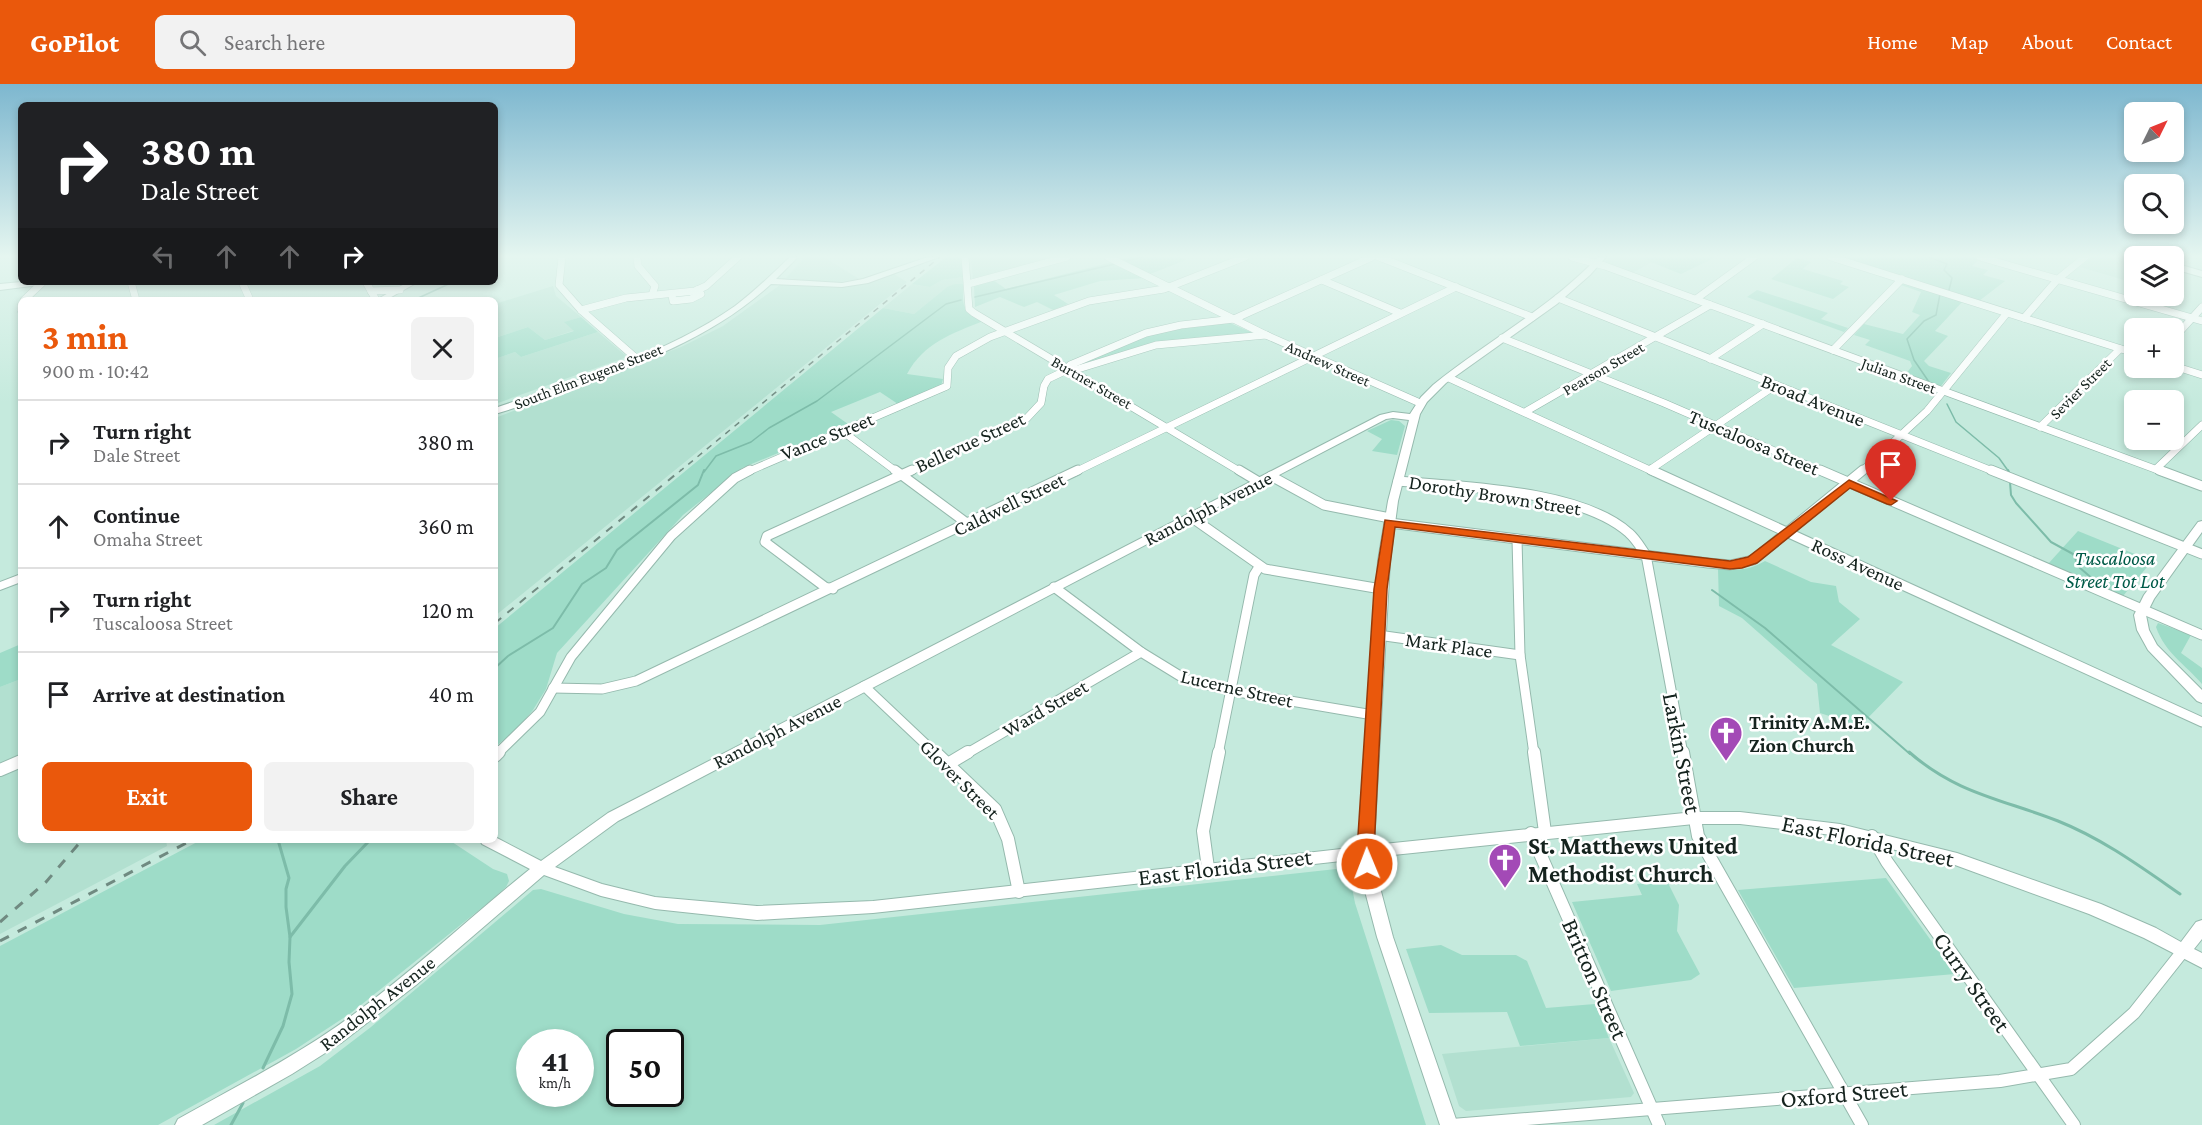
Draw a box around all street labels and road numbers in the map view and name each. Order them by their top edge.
street label: Andrew Street [1283,337,1373,390]
street label: Pearson Street [1560,338,1648,399]
street label: South Elm Eugene Street [512,340,666,414]
street label: Burtner Street [1049,353,1136,413]
street label: Julian Street [1857,353,1939,398]
street label: Sevier Street [2046,354,2115,422]
street label: Broad Avenue [1758,369,1868,431]
street label: Tuscaloosa Street [1685,405,1823,480]
street label: Vance Street [777,407,877,465]
street label: Bellevue Street [912,407,1029,477]
street label: Randolph Avenue [1140,466,1276,551]
street label: Caldwell Street [950,467,1069,540]
street label: Dorothy Brown Street [1407,471,1583,520]
street label: Ross Avenue [1808,533,1908,595]
street label: Mark Place [1404,628,1494,662]
street label: Lucerne Street [1179,664,1296,712]
street label: Ward Street [999,675,1092,741]
street label: Randolph Avenue [709,689,845,774]
street label: Larkin Street [1658,690,1708,817]
street label: Glover Street [916,735,1005,824]
street label: East Florida Street [1780,809,1958,872]
street label: East Florida Street [1136,842,1315,891]
street label: Britton Street [1557,914,1634,1044]
street label: Curry Street [1928,927,2017,1038]
street label: Randolph Avenue [315,951,440,1056]
street label: Oxford Street [1779,1074,1910,1113]

